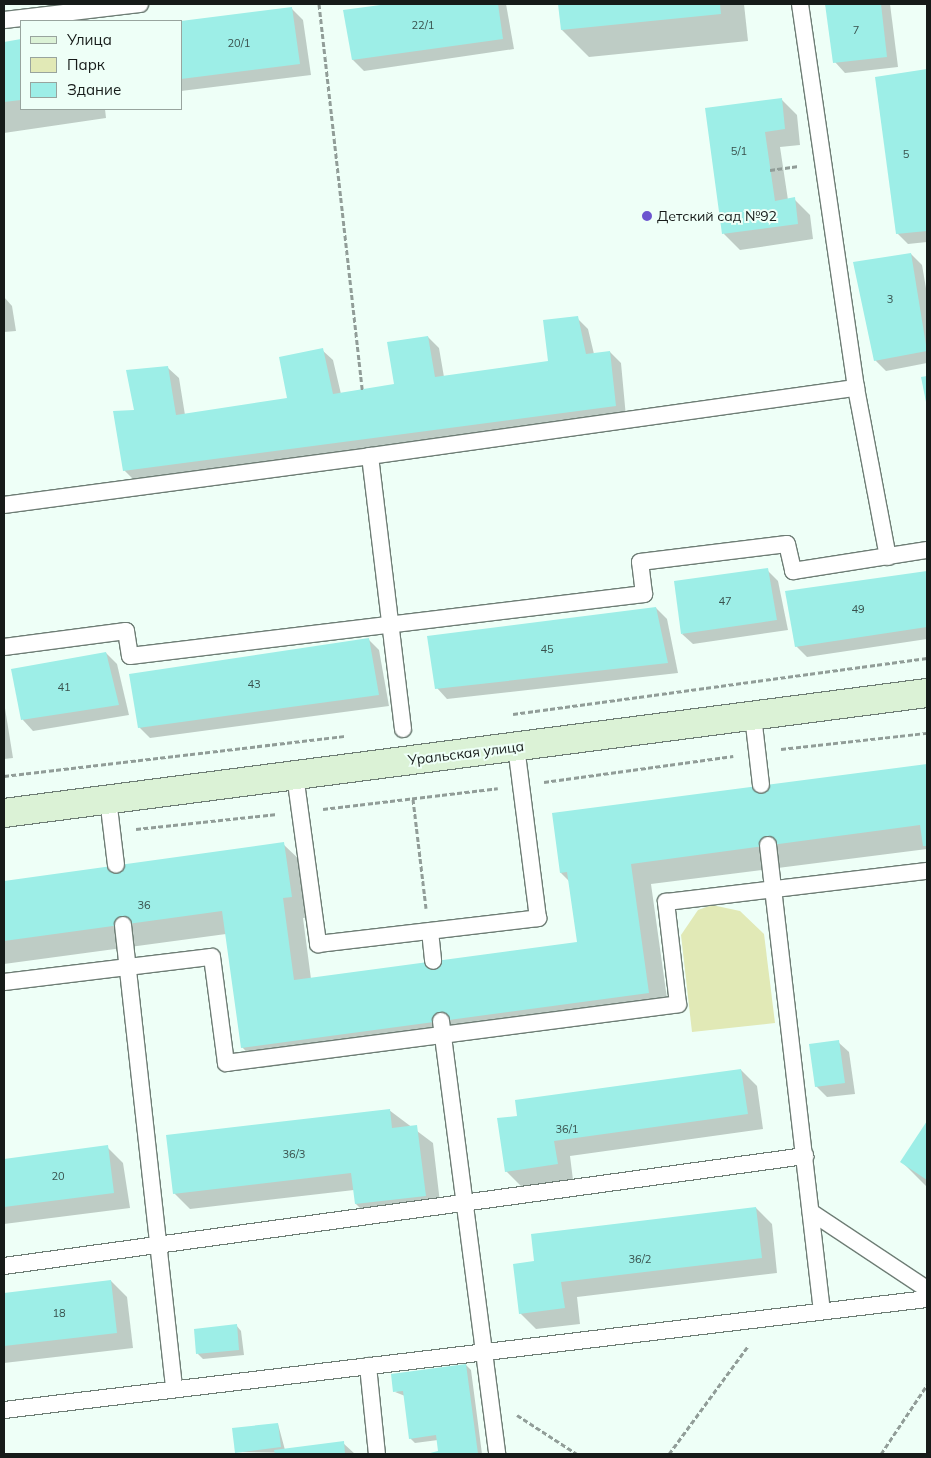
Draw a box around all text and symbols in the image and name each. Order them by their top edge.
house number: 22/1 [412,18,434,32]
legend [20,20,182,110]
house number: 7 [853,23,859,37]
text: Улица [67,30,112,49]
house number: 20/1 [228,36,250,50]
text: Парк [67,55,105,74]
text: Здание [67,80,121,99]
house number: 5/1 [731,144,747,158]
house number: 5 [903,147,909,161]
place label: Детский сад №92 [657,208,777,224]
marker: Детский сад №92 [641,210,653,222]
house number: 3 [887,292,893,306]
house number: 47 [718,594,732,608]
house number: 49 [851,602,865,616]
house number: 45 [540,642,554,656]
house number: 43 [247,677,261,691]
house number: 41 [57,680,71,694]
street label: Уральская улица [407,738,525,768]
house number: 36 [137,898,151,912]
house number: 36/1 [556,1122,578,1136]
house number: 36/3 [283,1147,305,1161]
house number: 20 [51,1169,65,1183]
house number: 36/2 [629,1252,651,1266]
house number: 18 [52,1306,66,1320]

